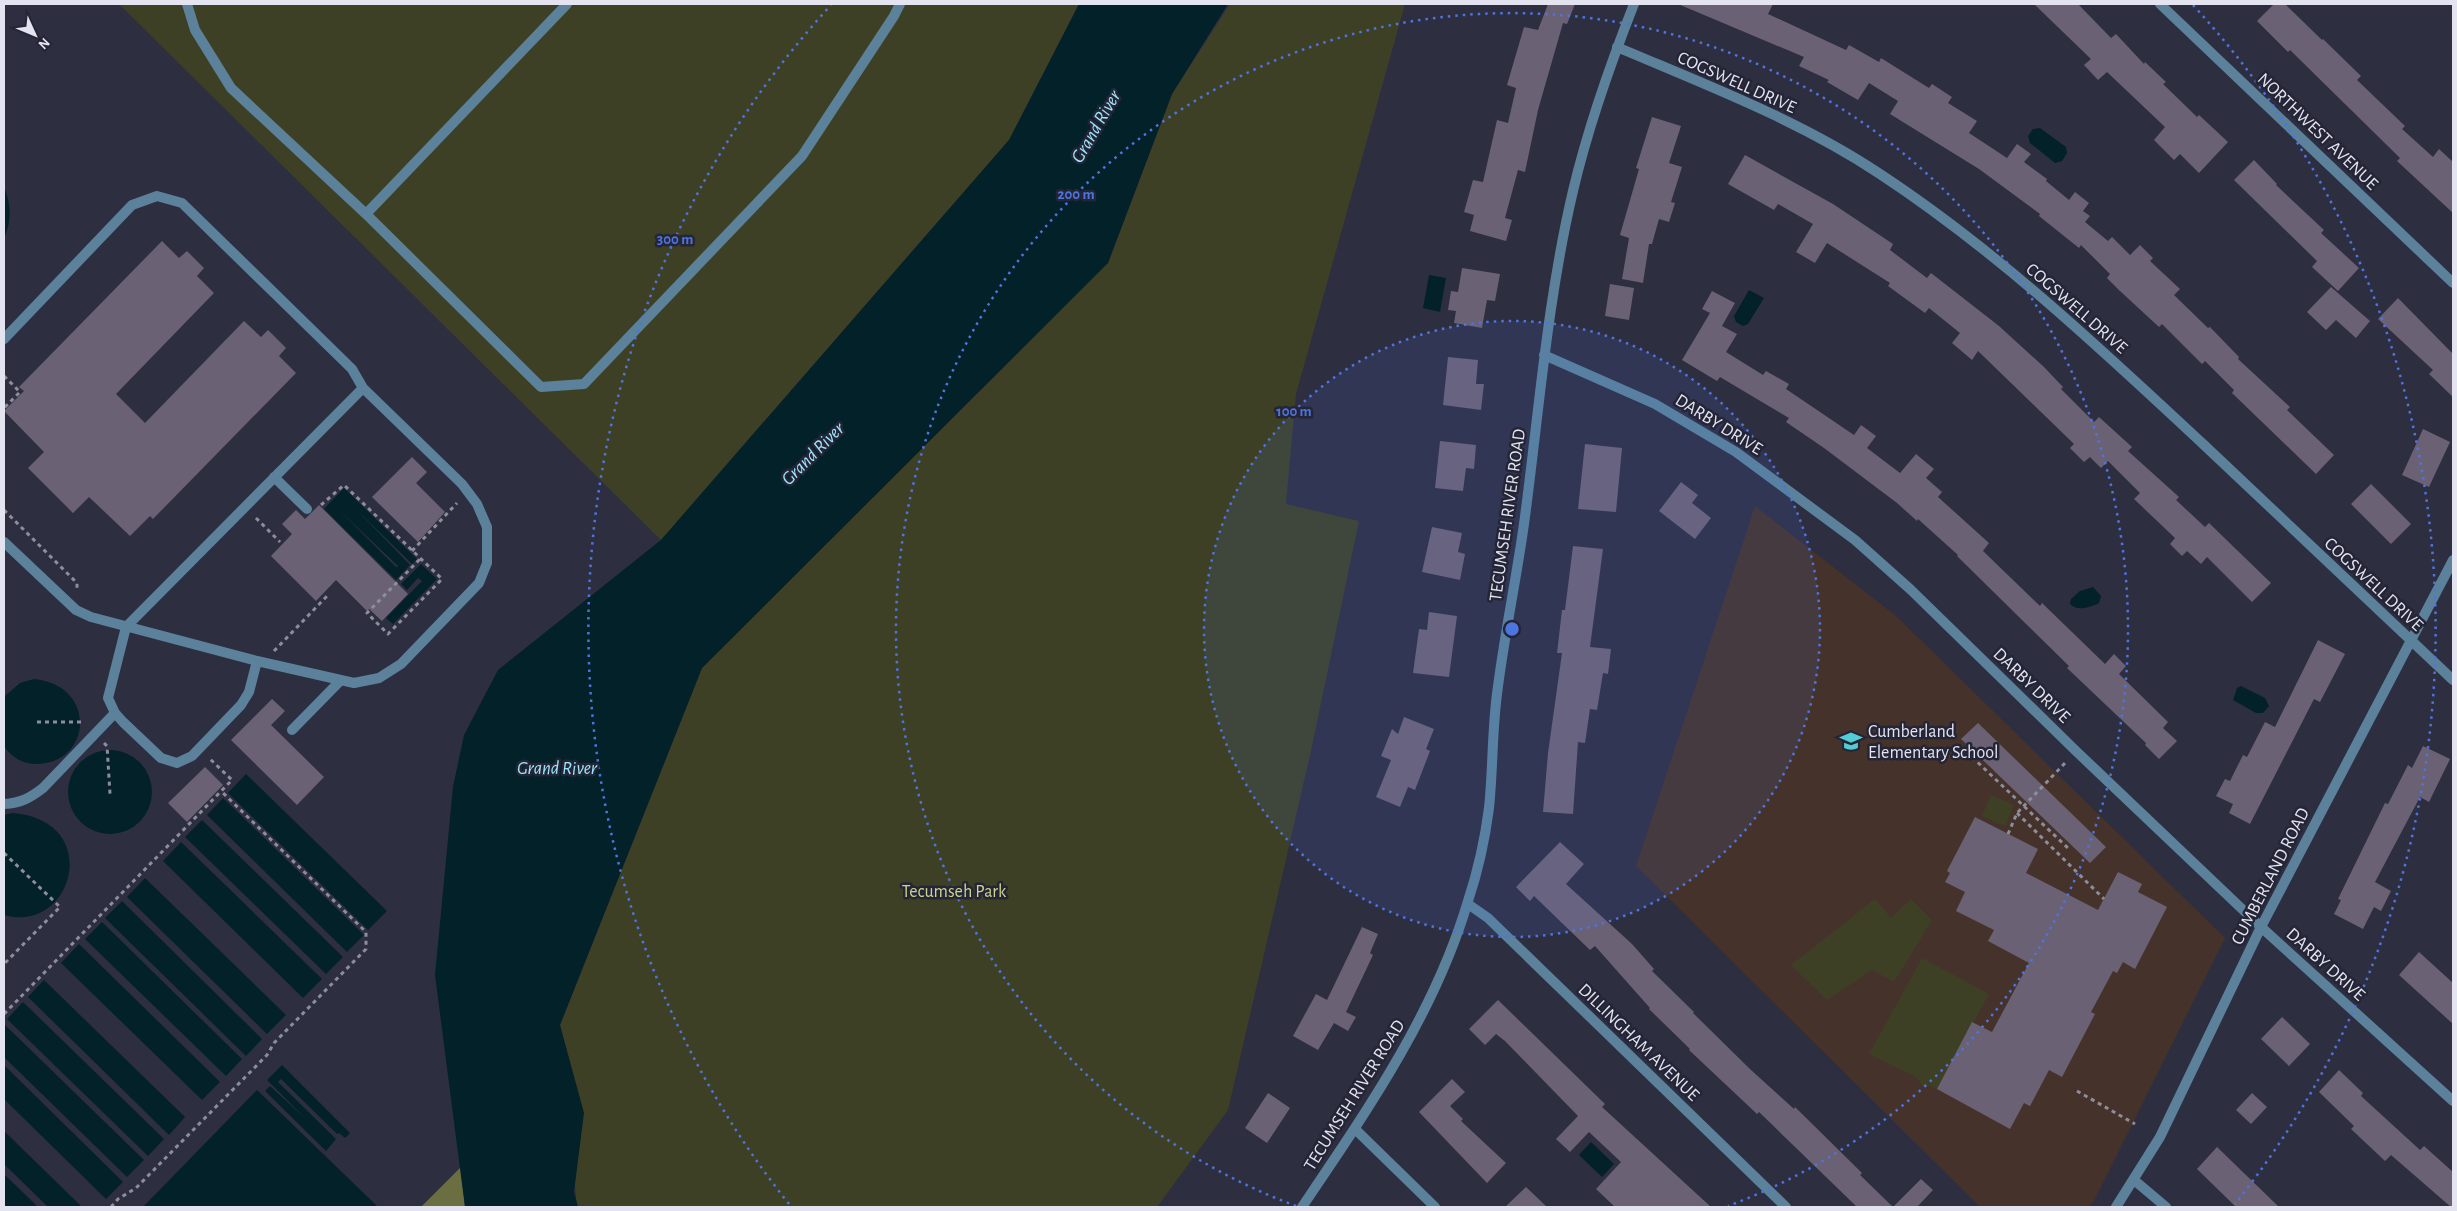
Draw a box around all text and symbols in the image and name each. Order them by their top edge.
north arrow [10,10,60,60]
text: N [35,35,52,52]
street label: COGSWELL DRIVE [1675,49,1799,117]
street label: NORTHWEST AVENUE [2254,70,2381,194]
water label: Grand River [1068,87,1125,166]
text: 200 m [1057,187,1095,202]
text: 300 m [657,232,693,247]
street label: COGSWELL DRIVE [2022,260,2131,358]
street label: DARBY DRIVE [1672,391,1765,459]
text: 100 m [1276,404,1312,419]
water label: Grand River [778,418,849,489]
street label: TECUMSEH RIVER ROAD [1487,428,1529,602]
street label: COGSWELL DRIVE [2320,535,2426,635]
centre of rings [1503,620,1521,638]
street label: DARBY DRIVE [1989,645,2073,727]
place label: Cumberland Elementary School [1868,723,1999,762]
school or university icon: Cumberland Elementary School [1838,728,1864,754]
water label: Grand River [517,759,598,778]
street label: CUMBERLAND ROAD [2229,805,2313,948]
park label: Tecumseh Park [902,883,1007,901]
street label: DARBY DRIVE [2283,925,2368,1005]
street label: DILLINGHAM AVENUE [1575,981,1702,1105]
street label: TECUMSEH RIVER ROAD [1301,1017,1409,1174]

